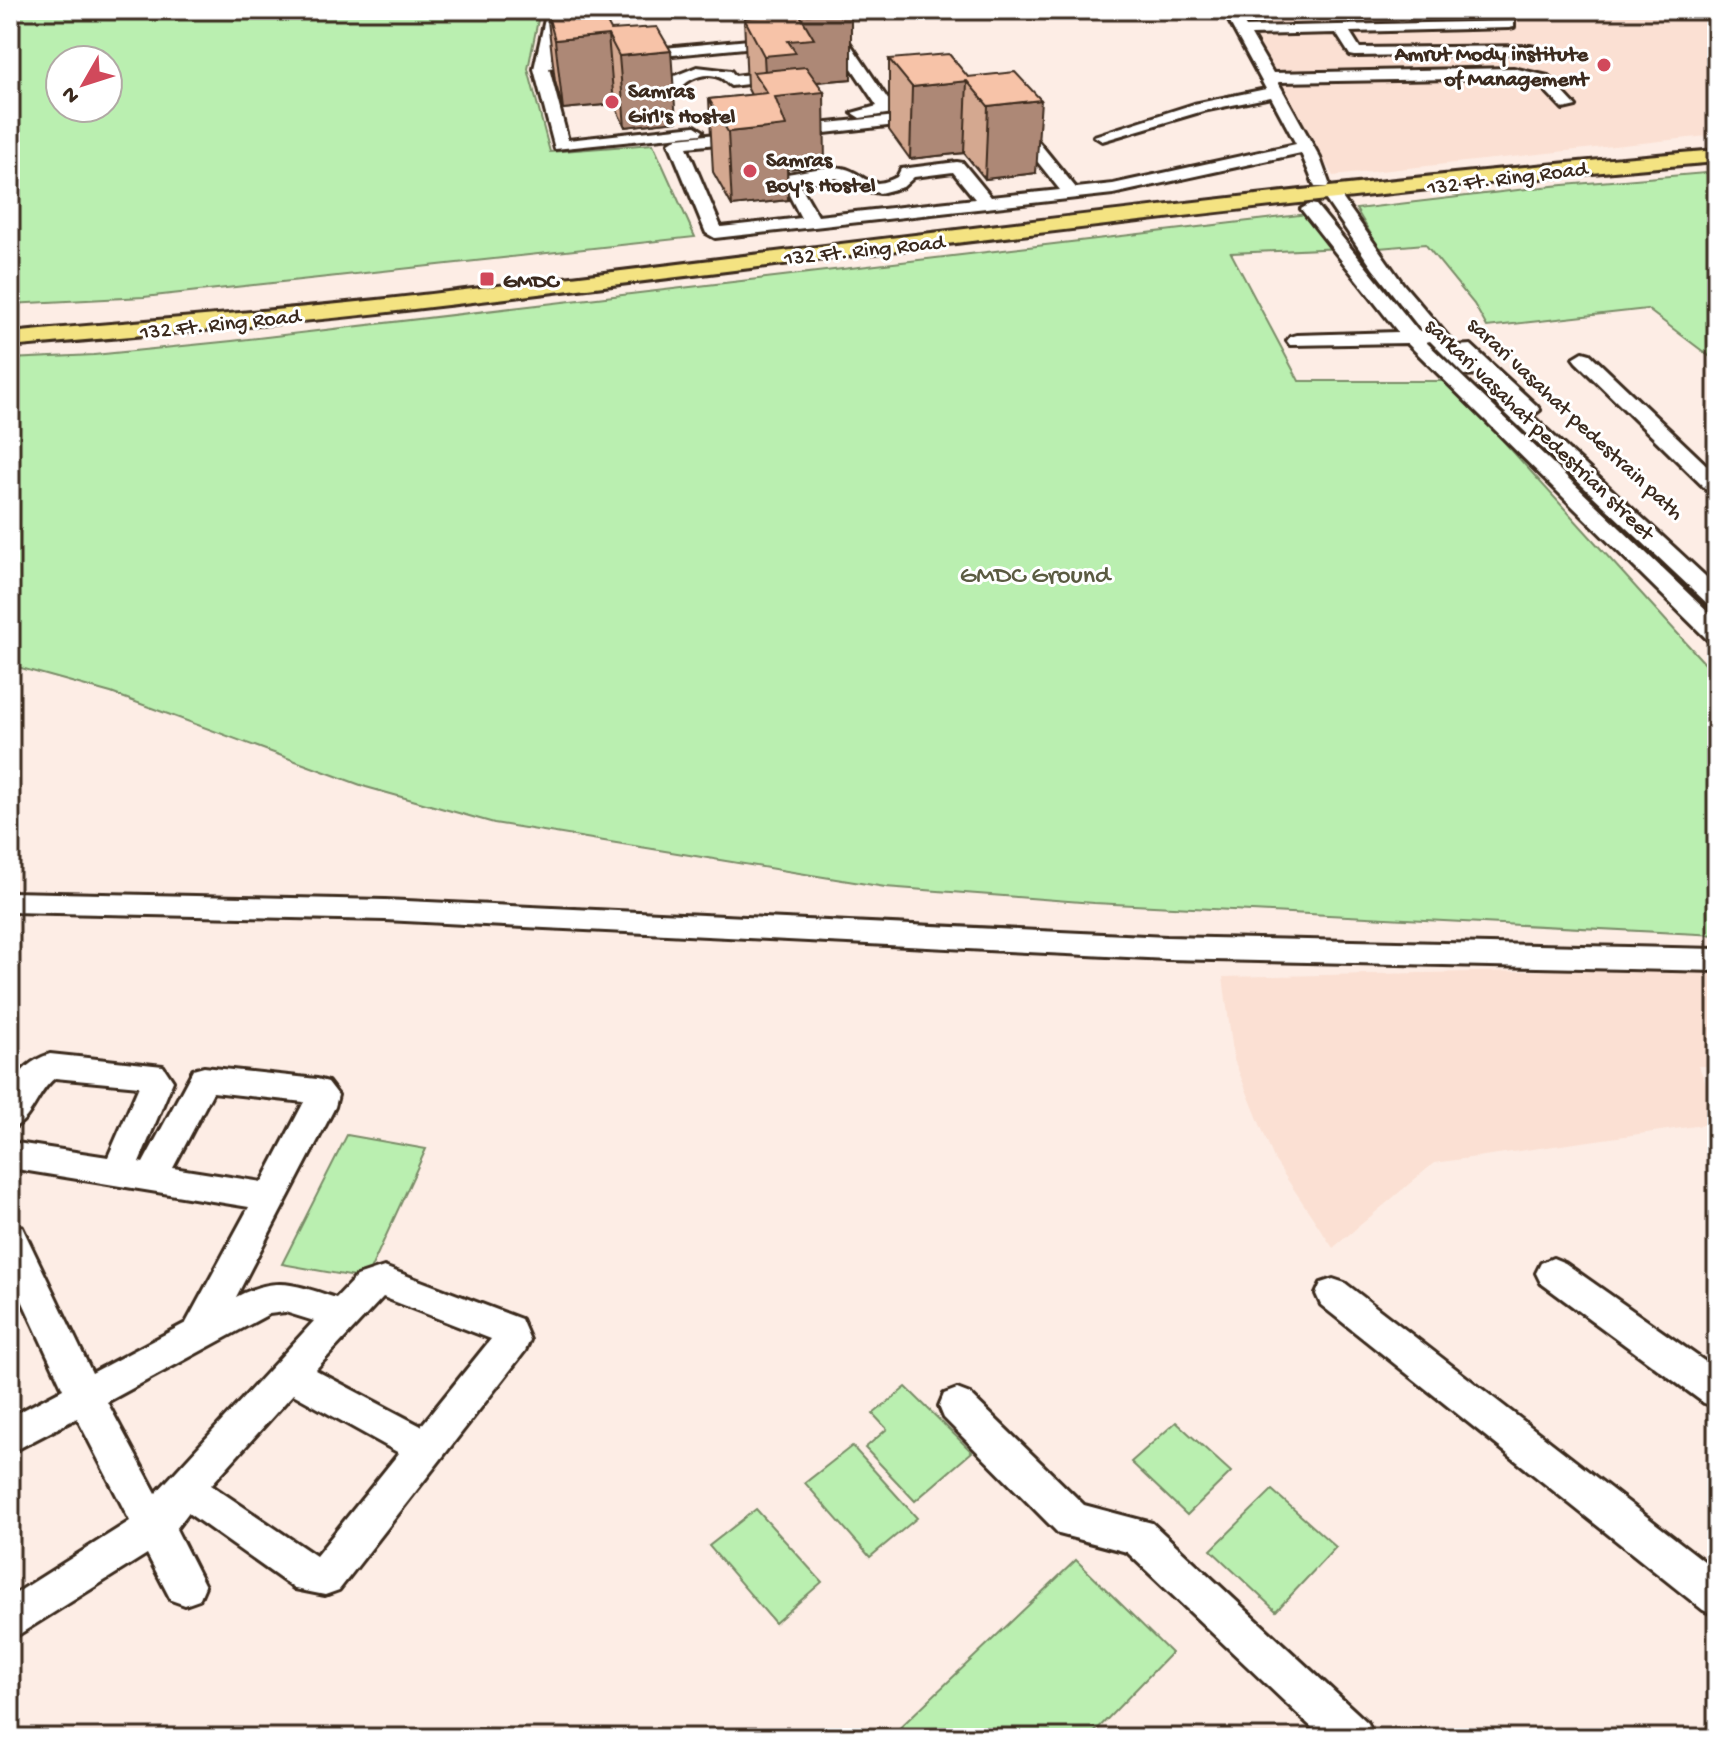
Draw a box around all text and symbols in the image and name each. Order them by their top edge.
place label: Amrut Mody institute of Management [1394,43,1590,94]
north arrow [44,44,124,124]
marker: Amrut Mody institute of Management [1595,56,1613,74]
text: N [57,80,86,108]
place label: Samras Girl's Hostel [628,80,736,131]
marker: Samras Girl's Hostel [603,93,621,111]
place label: Samras Boy's Hostel [765,149,876,200]
street label: 132 Ft. Ring Road [1425,157,1591,203]
marker: Samras Boy's Hostel [741,162,759,180]
street label: 132 Ft. Ring Road [782,230,948,273]
marker: GMDC [478,270,496,288]
place label: GMDC [503,270,560,296]
street label: 132 Ft. Ring Road [138,304,304,347]
street label: sarari vasahat pedestrain path [1461,313,1688,527]
street label: sarkari vasahat pedestrian street [1418,314,1660,549]
park label: GMDC Ground [960,562,1112,593]

